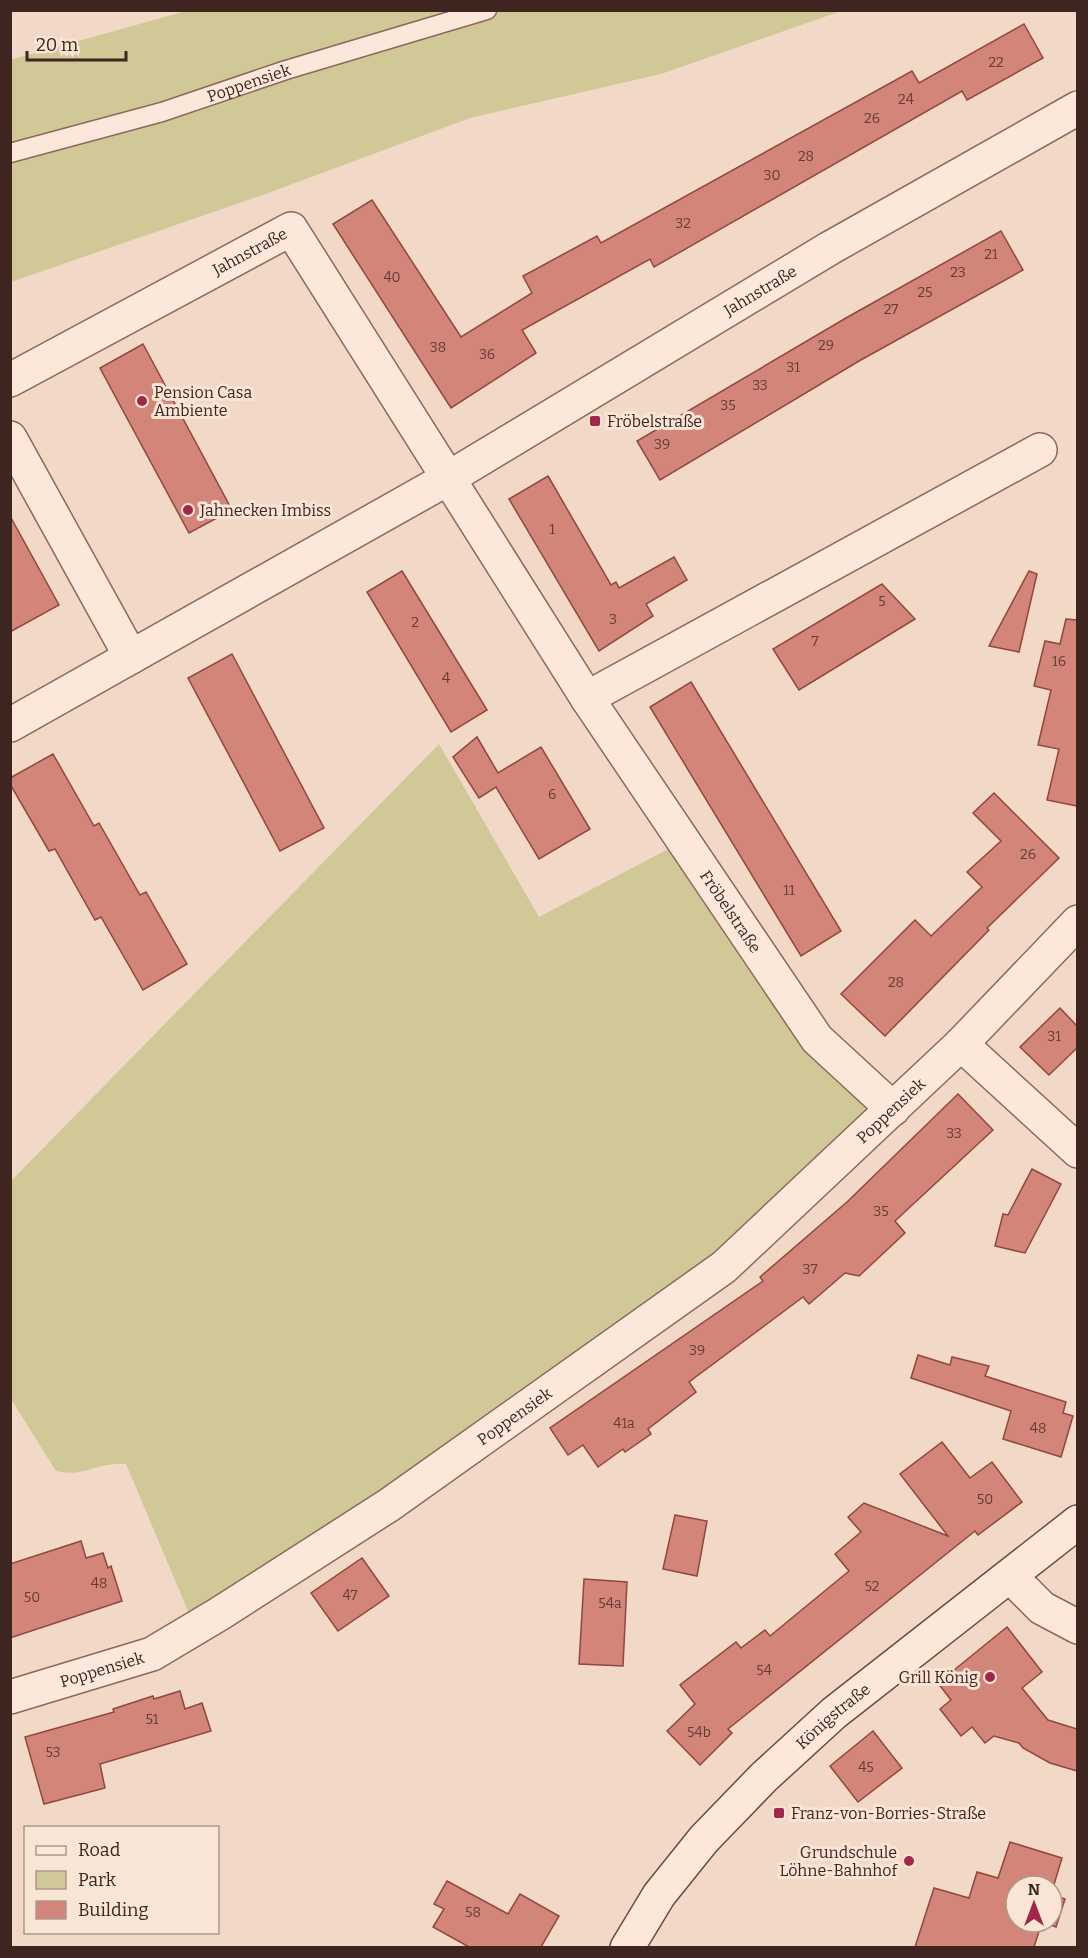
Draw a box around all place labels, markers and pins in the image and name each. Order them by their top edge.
place label: Pension Casa Ambiente [154,383,252,420]
marker: Pension Casa Ambiente [135,394,149,408]
place label: Fröbelstraße [607,412,702,431]
marker: Fröbelstraße [588,414,602,428]
place label: Jahnecken Imbiss [199,501,331,520]
marker: Jahnecken Imbiss [181,503,195,517]
place label: Grill König [898,1668,978,1687]
marker: Grill König [983,1670,997,1684]
place label: Franz-von-Borries-Straße [791,1804,986,1823]
marker: Franz-von-Borries-Straße [772,1806,786,1820]
place label: Grundschule Löhne-Bahnhof [780,1843,898,1880]
marker: Grundschule Löhne-Bahnhof [902,1854,916,1868]

